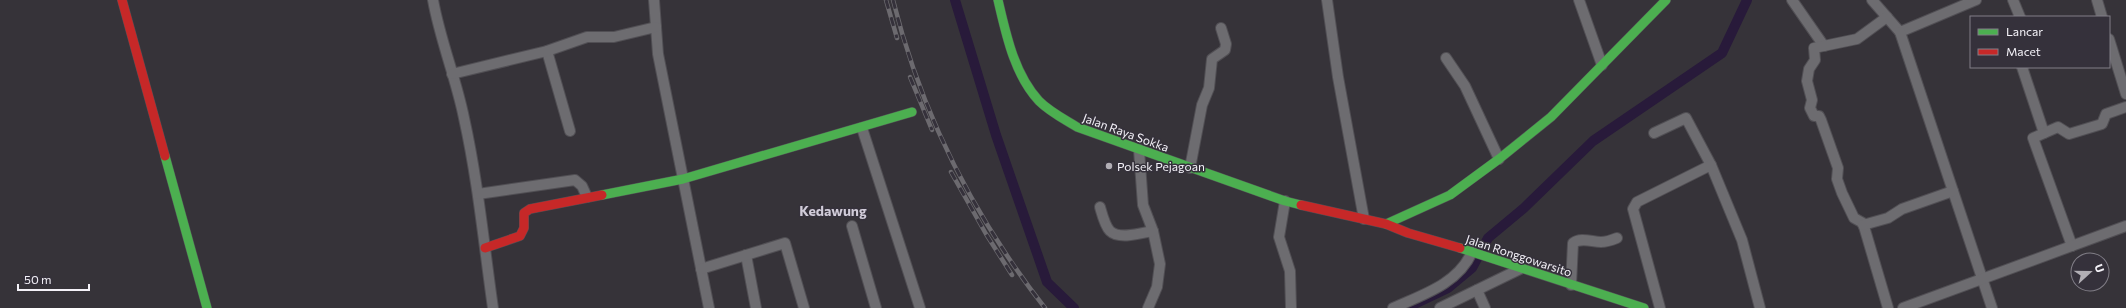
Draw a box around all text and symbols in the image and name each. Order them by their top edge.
legend [1970,16,2110,68]
text: Lancar [2006,24,2043,38]
text: Macet [2006,44,2041,58]
street label: Jalan Raya Sokka [1081,110,1171,155]
place label: Polsek Pejagoan [1117,159,1205,173]
marker: Polsek Pejagoan [1104,161,1114,171]
district label: Kedawung [799,202,867,219]
street label: Jalan Ronggowarsito [1464,231,1574,280]
north arrow [2070,252,2110,292]
text: U [2092,262,2107,274]
scale bar [18,266,89,292]
text: 50 m [24,272,52,286]

